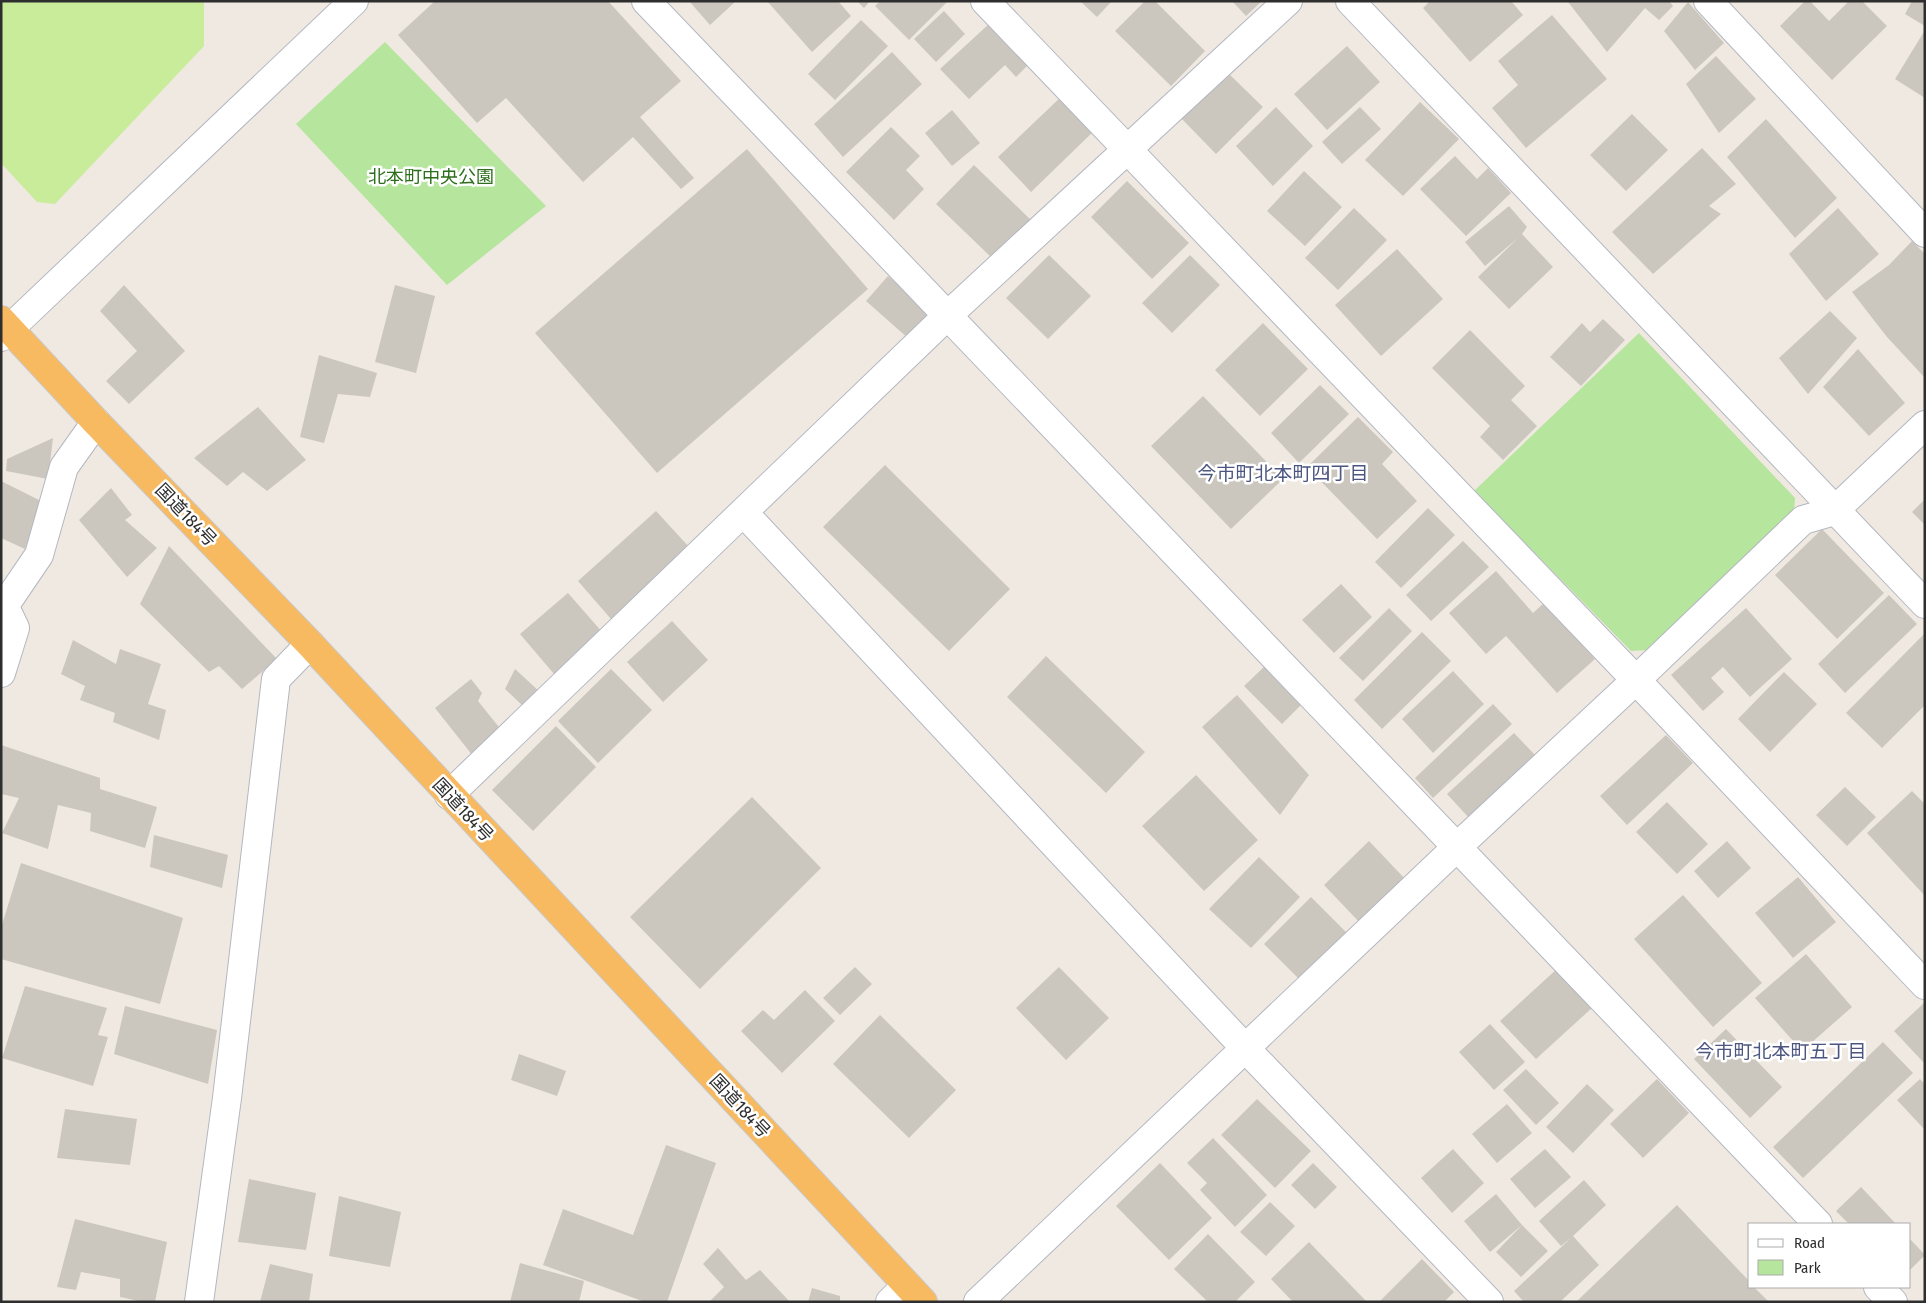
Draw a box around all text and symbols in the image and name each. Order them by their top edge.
park label: 北本町中央公園 [368,166,494,188]
district label: 今市町北本町四丁目 [1197,462,1369,485]
street label: 国道184号 [151,479,221,551]
street label: 国道184号 [428,774,498,846]
district label: 今市町北本町五丁目 [1695,1040,1867,1063]
street label: 国道184号 [705,1070,775,1142]
legend [1748,1223,1911,1288]
text: Road [1794,1234,1825,1252]
text: Park [1794,1259,1821,1277]

